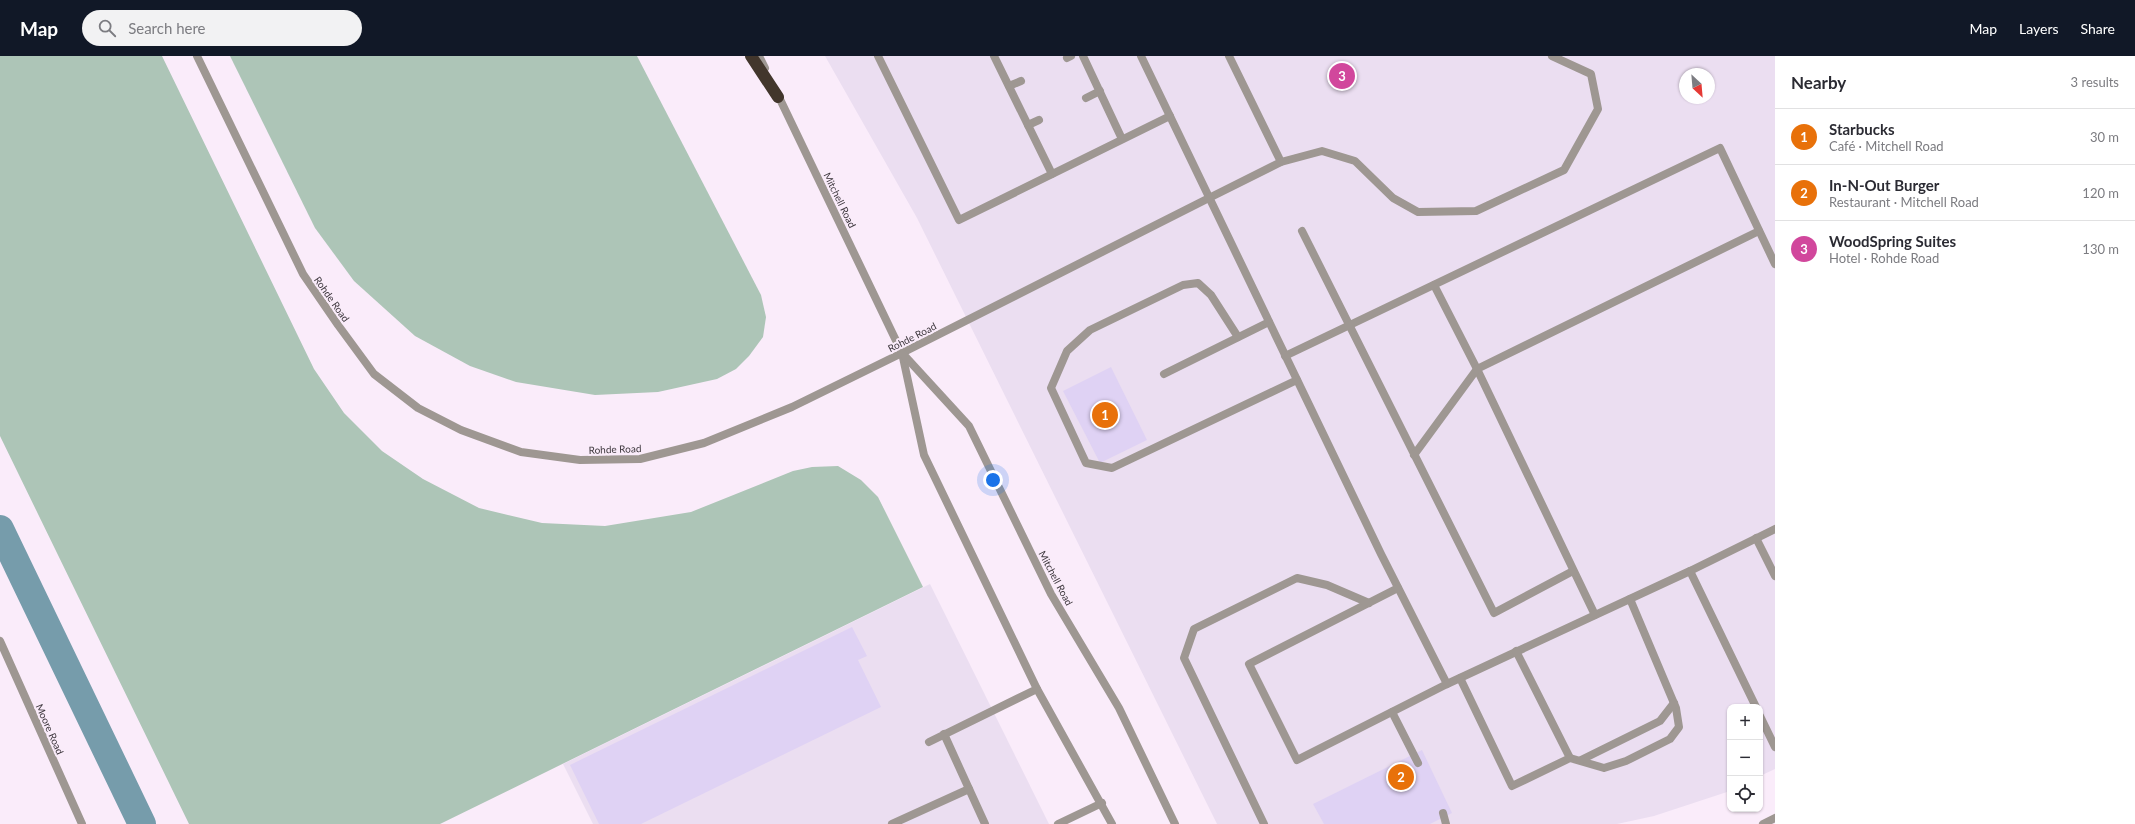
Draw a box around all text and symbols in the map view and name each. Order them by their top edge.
search box [82,10,362,46]
text: Map [20,17,58,40]
icon: search [96,17,118,39]
text: Search here [128,19,206,37]
text: Map [1969,20,1997,37]
text: Layers [2019,20,2059,37]
text: Share [2081,20,2115,37]
pin: 3 [1329,61,1355,91]
north arrow [1679,68,1715,104]
text: Nearby [1791,72,1846,93]
text: 3 results [2071,74,2119,90]
text: Starbucks [1829,120,1895,138]
text: 1 [1800,129,1808,145]
text: 30 m [2090,129,2119,145]
text: Café · Mitchell Road [1829,138,1944,154]
street label: Mitchell Road [821,170,859,230]
text: In-N-Out Burger [1829,176,1939,194]
text: 2 [1800,185,1808,201]
text: 120 m [2082,185,2119,201]
text: Restaurant · Mitchell Road [1829,194,1979,210]
text: WoodSpring Suites [1829,232,1956,250]
text: 3 [1800,241,1808,257]
text: 130 m [2082,241,2119,257]
text: Hotel · Rohde Road [1829,250,1939,266]
street label: Rohde Road [312,274,352,324]
street label: Rohde Road [886,320,938,354]
pin: 1 [1092,400,1118,430]
street label: Rohde Road [588,442,642,456]
your location [983,470,1003,490]
street label: Mitchell Road [1037,549,1075,607]
street label: Moore Road [34,702,66,756]
map controls [1727,704,1763,812]
button: + [1727,704,1763,740]
button: − [1727,740,1763,776]
pin: 2 [1388,762,1414,792]
button: locate [1727,776,1763,812]

